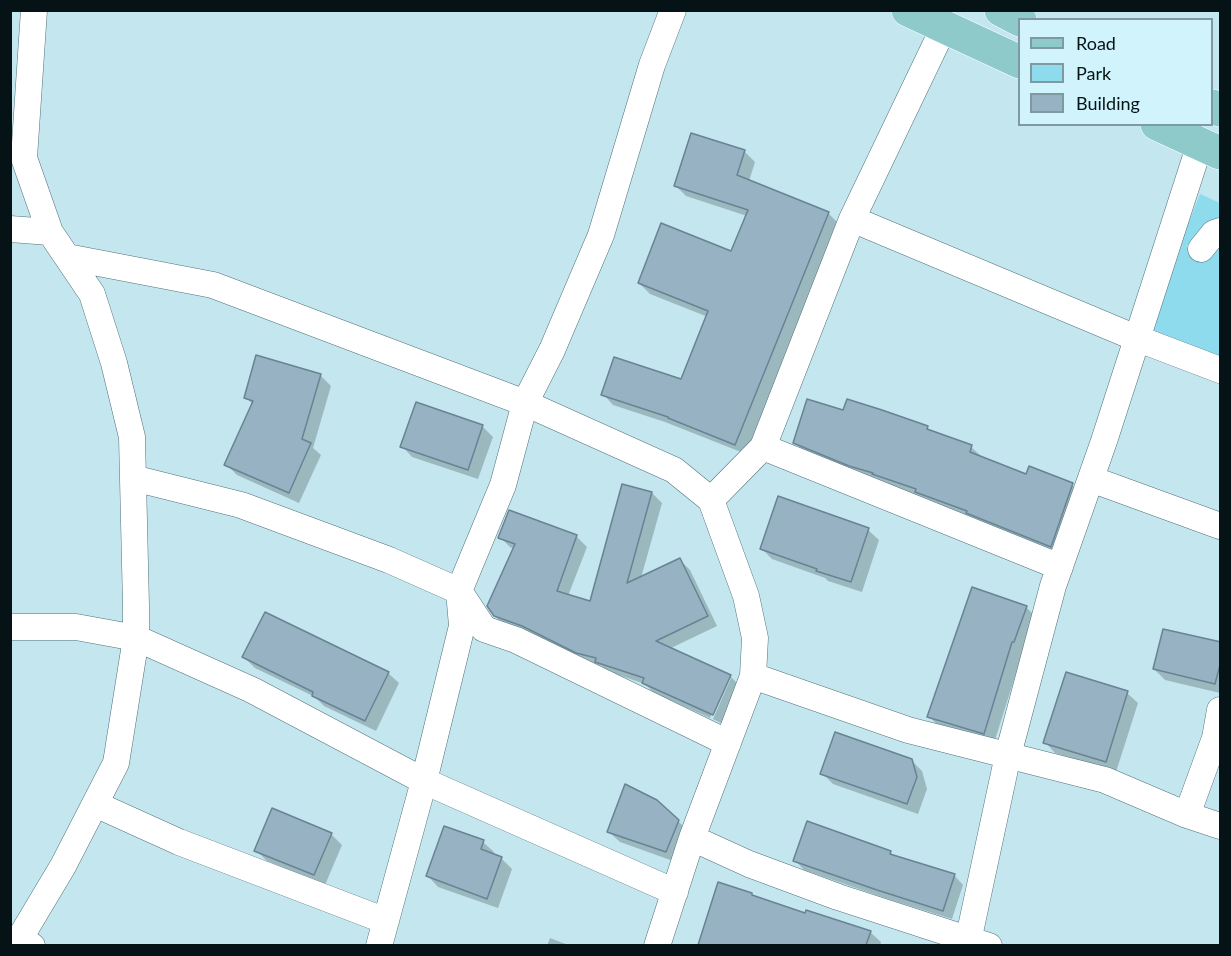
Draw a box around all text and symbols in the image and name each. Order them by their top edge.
legend [1018,18,1213,126]
text: Road [1076,32,1116,54]
text: Park [1076,62,1111,84]
text: Building [1076,92,1140,114]

